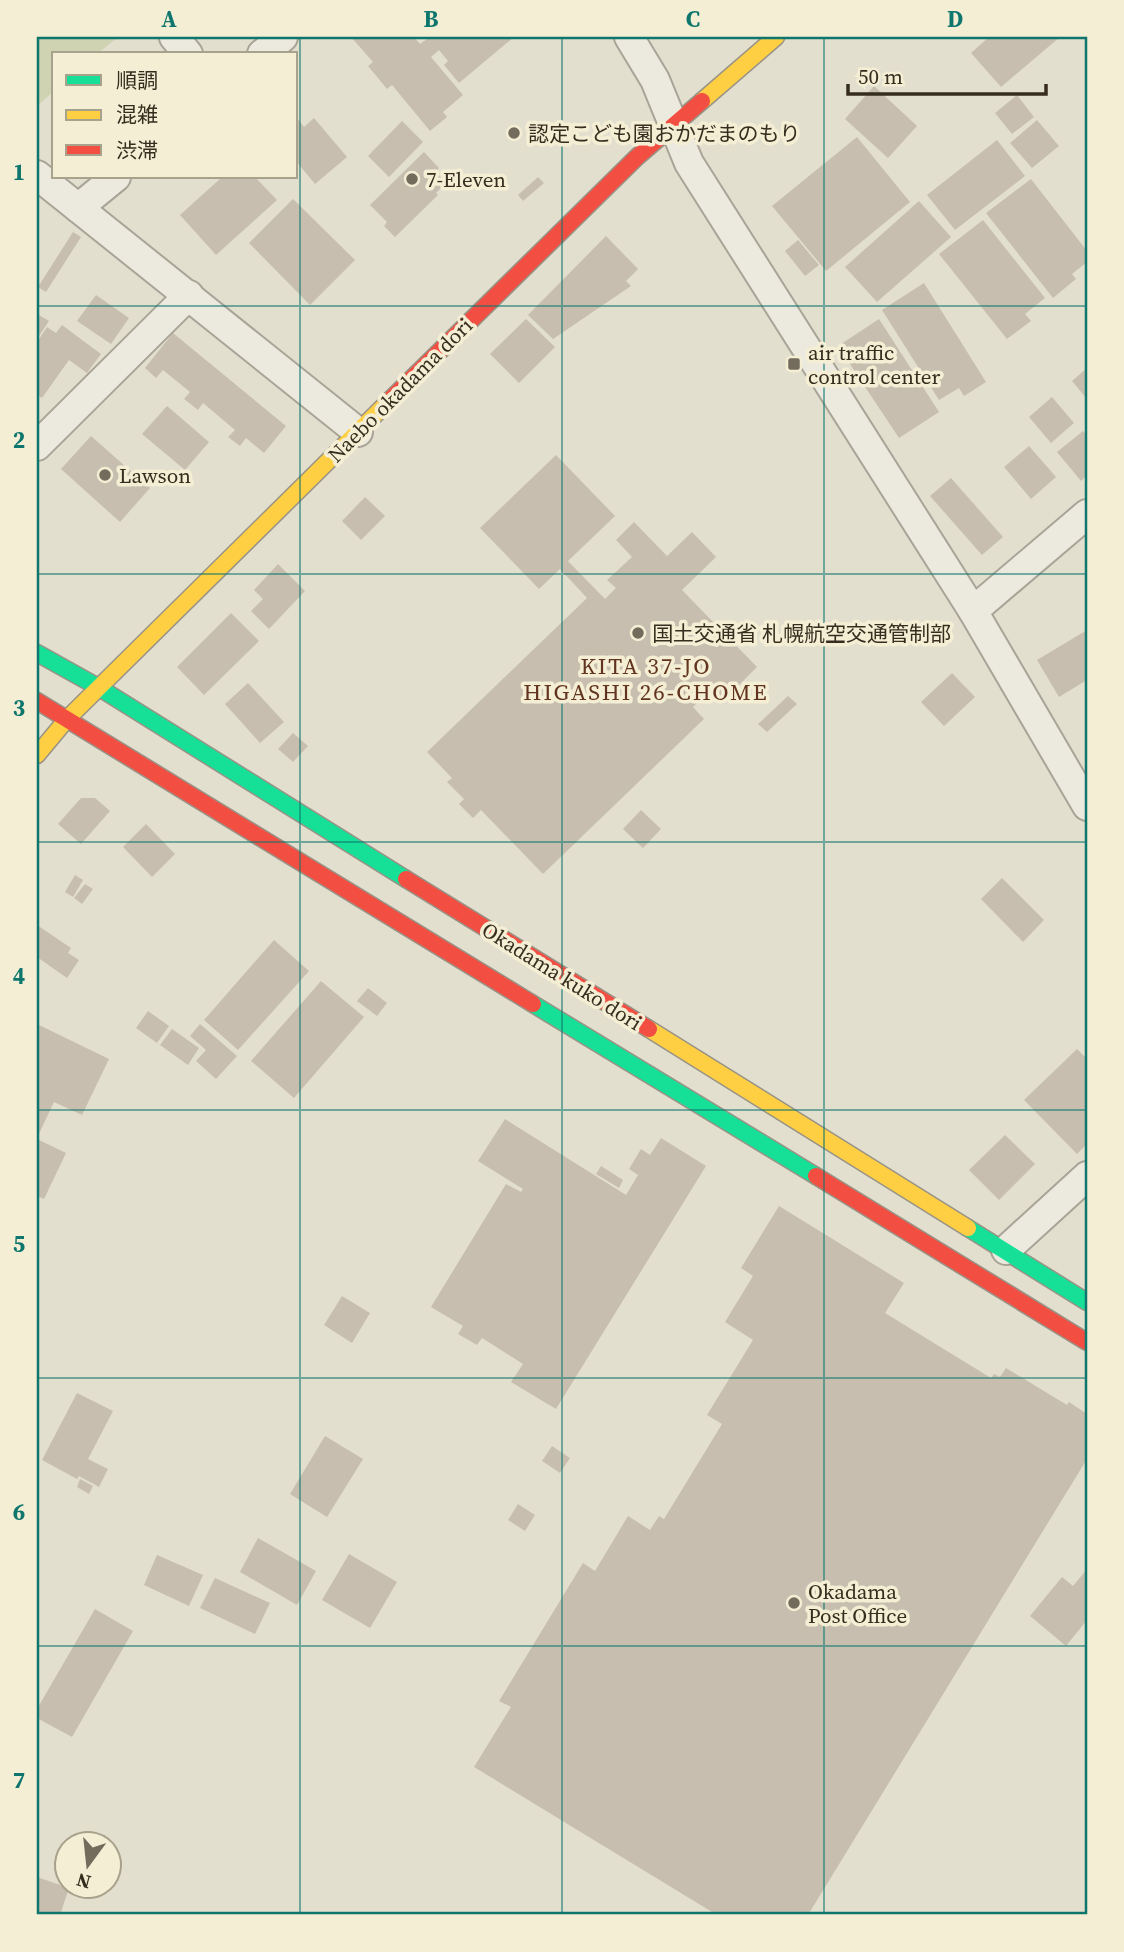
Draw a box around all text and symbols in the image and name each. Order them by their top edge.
text: A [161,3,177,35]
text: B [424,3,439,35]
text: C [686,3,700,35]
text: D [947,3,963,35]
legend [52,52,298,178]
scale bar [848,52,1045,96]
text: 50 m [858,62,903,91]
text: 順調 [116,66,158,95]
text: 混雑 [116,100,158,129]
place label: 認定こども園おかだまのもり [528,119,801,148]
marker: 認定こども園おかだまのもり [506,125,522,141]
text: 渋滞 [116,136,158,165]
text: 1 [13,156,25,188]
place label: 7-Eleven [426,165,506,194]
marker: 7-Eleven [404,171,420,187]
street label: Naebo okadama dori [321,311,479,469]
place label: air traffic control center [808,338,940,391]
marker: air traffic control center [786,356,802,372]
text: 2 [13,424,25,456]
place label: Lawson [119,461,191,490]
marker: Lawson [97,467,113,483]
place label: 国土交通省 札幌航空交通管制部 [652,619,951,648]
marker: 国土交通省 札幌航空交通管制部 [630,625,646,641]
district label: KITA 37-JO HIGASHI 26-CHOME [523,650,769,708]
text: 3 [13,692,25,724]
street label: Okadama kuko dori [476,915,648,1037]
text: 4 [13,960,25,992]
text: 5 [13,1228,25,1260]
text: 6 [13,1496,25,1528]
place label: Okadama Post Office [808,1577,907,1630]
marker: Okadama Post Office [786,1595,802,1611]
text: 7 [13,1764,25,1796]
north arrow [52,1829,122,1899]
text: N [73,1867,94,1896]

